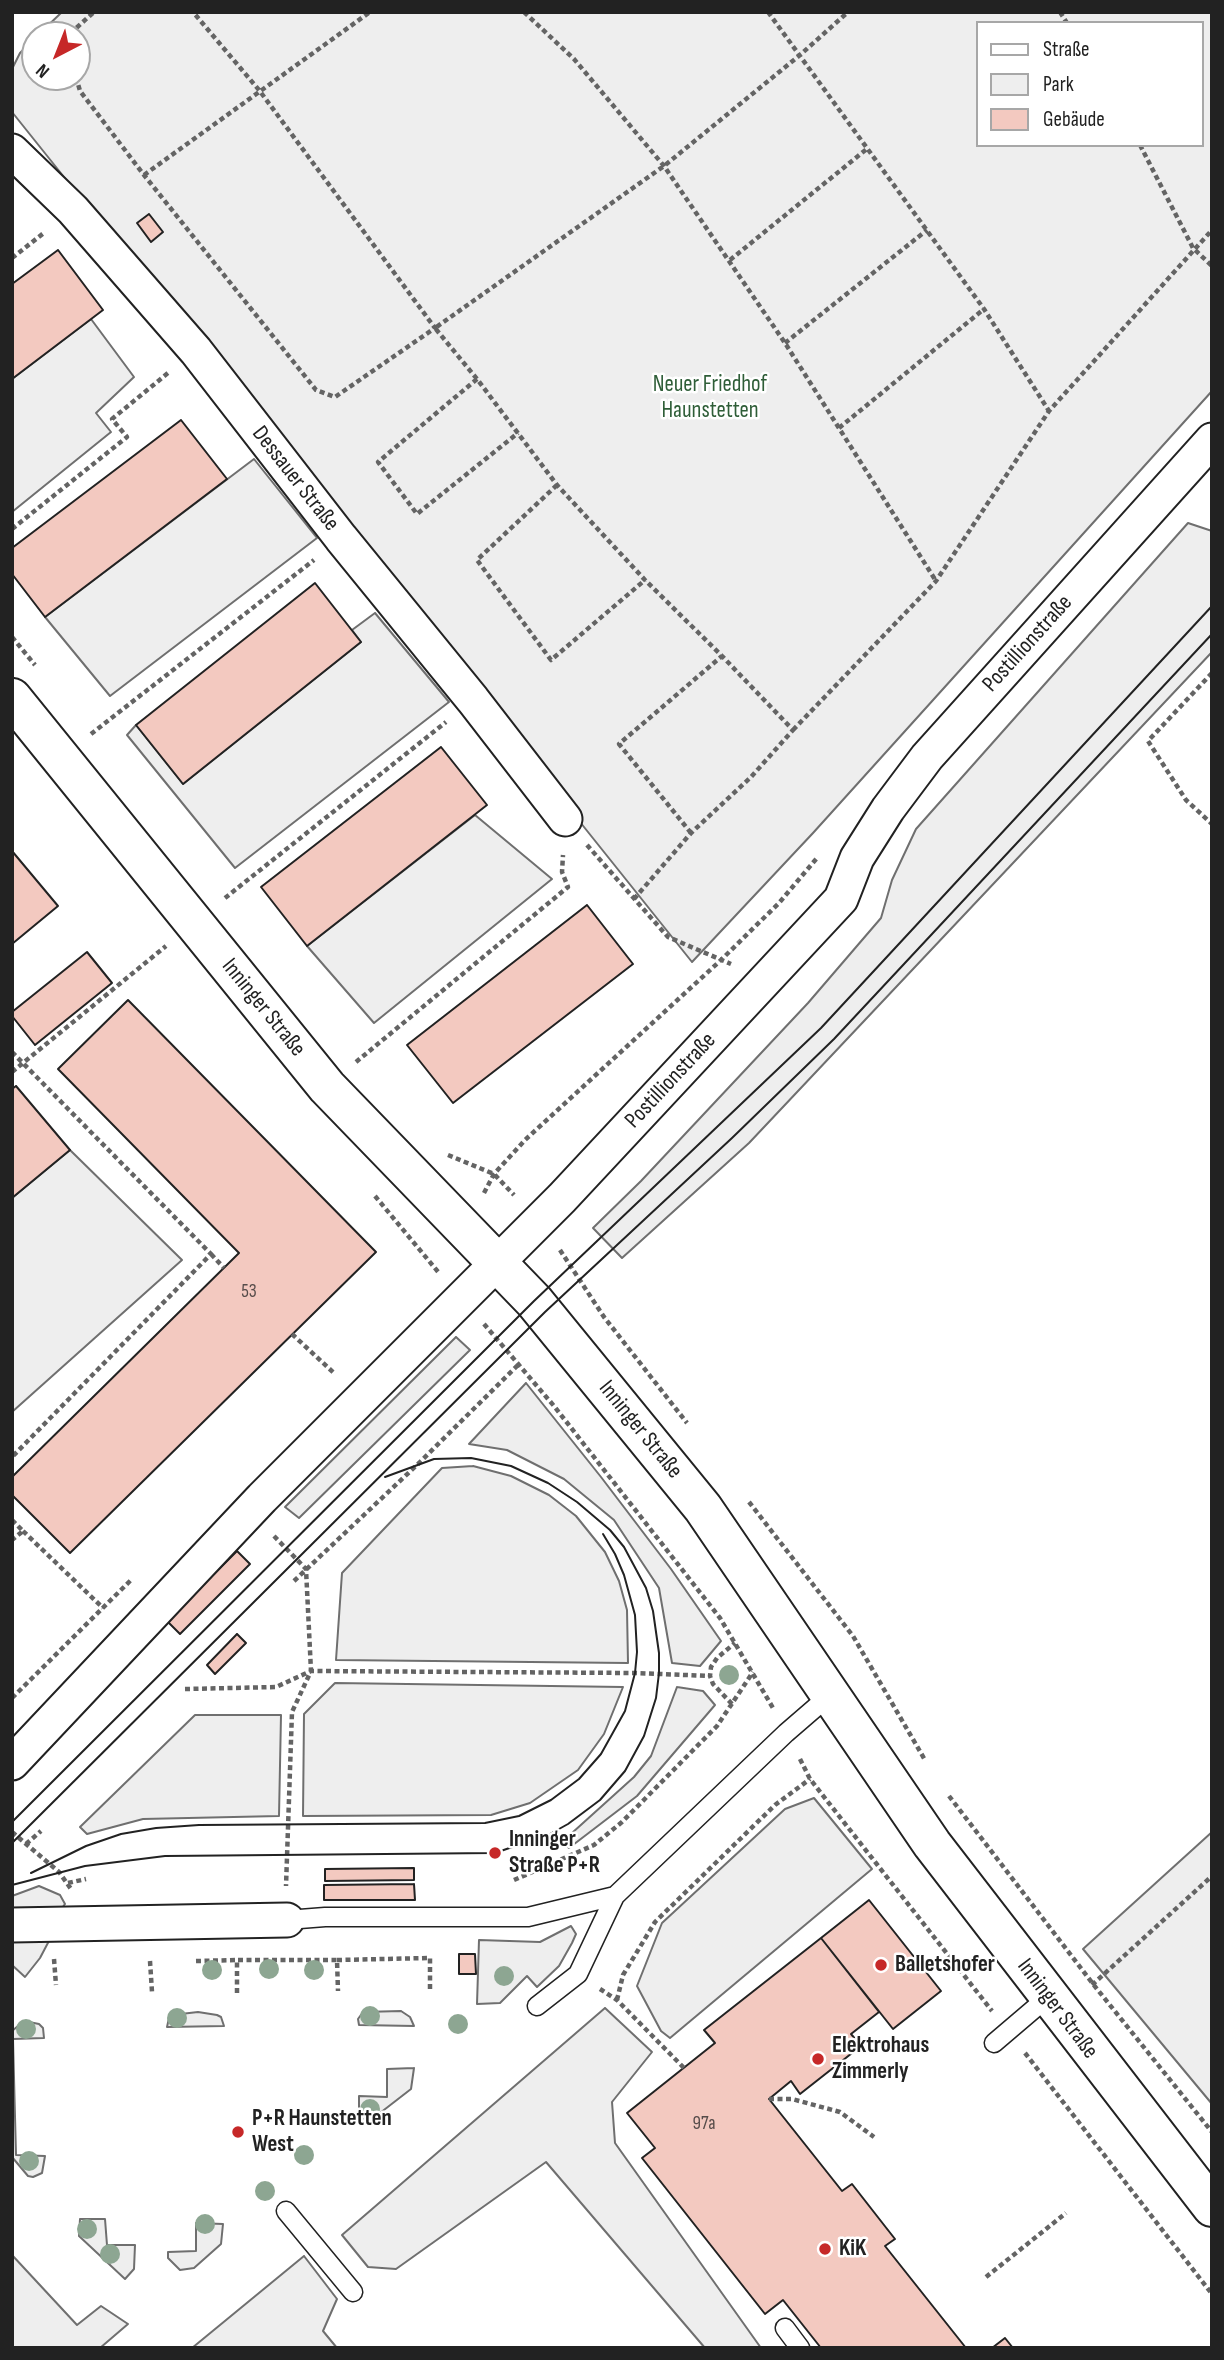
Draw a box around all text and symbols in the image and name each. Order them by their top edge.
north arrow [21,21,91,91]
legend [976,21,1203,147]
text: Straße [1043,37,1089,62]
text: N [31,59,54,82]
text: Park [1043,72,1074,97]
text: Gebäude [1043,107,1105,132]
park label: Neuer Friedhof Haunstetten [653,371,767,425]
street label: Dessauer Straße [245,421,345,537]
street label: Postillionstraße [977,590,1079,698]
street label: Inninger Straße [215,954,311,1062]
street label: Postillionstraße [620,1027,722,1135]
house number: 53 [241,1281,257,1303]
street label: Inninger Straße [592,1376,688,1484]
place label: Inninger Straße P+R [509,1826,600,1880]
marker: Inninger Straße P+R [487,1845,503,1861]
place label: Balletshofer [895,1951,995,1979]
street label: Inninger Straße [1011,1954,1103,2064]
marker: Balletshofer [873,1957,889,1973]
place label: Elektrohaus Zimmerly [832,2032,929,2086]
marker: Elektrohaus Zimmerly [810,2051,826,2067]
place label: P+R Haunstetten West [252,2105,392,2159]
house number: 97a [692,2113,716,2135]
marker: P+R Haunstetten West [230,2124,246,2140]
place label: KiK [839,2235,866,2263]
marker: KiK [817,2241,833,2257]

